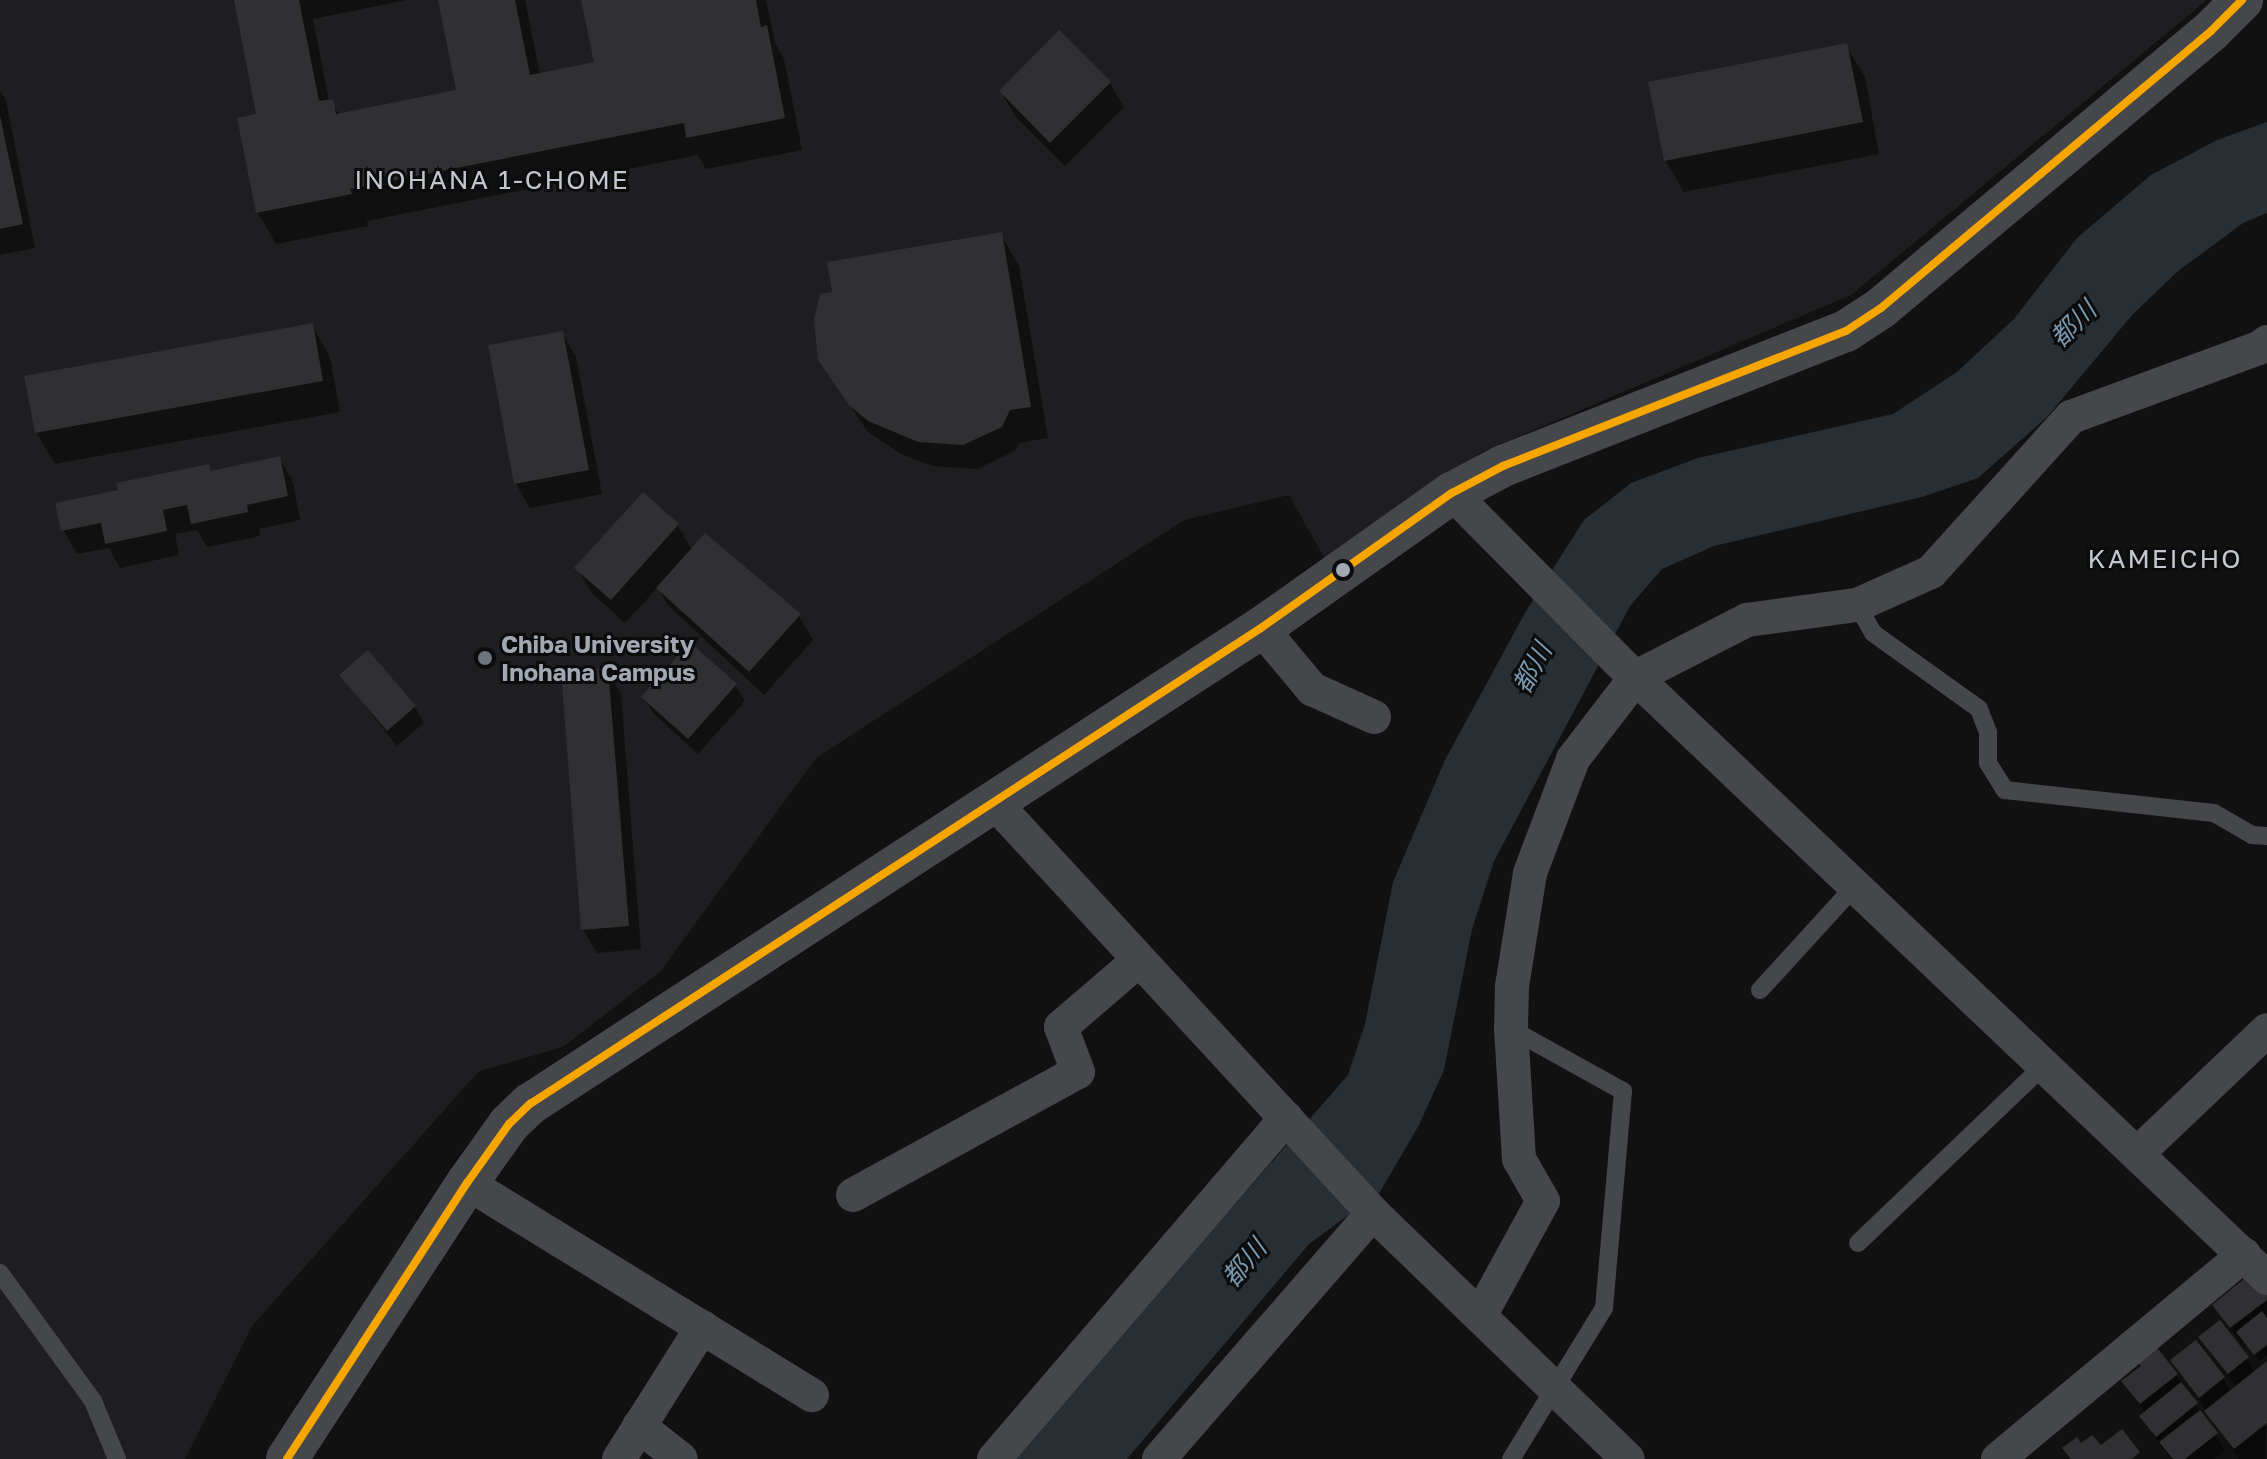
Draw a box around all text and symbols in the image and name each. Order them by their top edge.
district label: INOHANA 1-CHOME [354,164,630,196]
water label: 都川 [2044,295,2102,353]
district label: KAMEICHO [2088,543,2242,575]
unlabelled marker [1335,562,1351,578]
place label: Chiba University Inohana Campus [501,630,695,686]
water label: 都川 [1506,638,1558,698]
marker: Chiba University Inohana Campus [476,649,494,667]
water label: 都川 [1215,1233,1273,1293]

